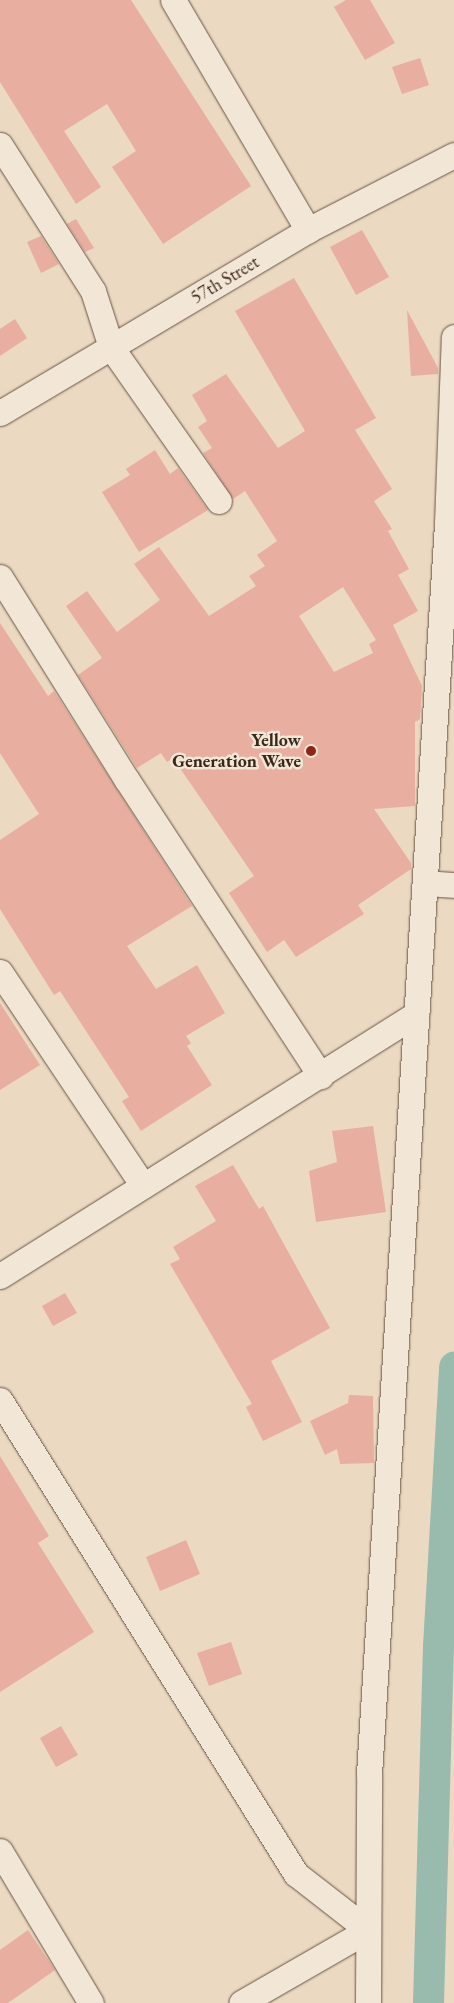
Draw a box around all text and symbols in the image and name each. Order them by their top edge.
street label: 57th Street [187,251,263,309]
place label: Yellow Generation Wave [172,730,301,772]
marker: Yellow Generation Wave [305,745,317,757]

